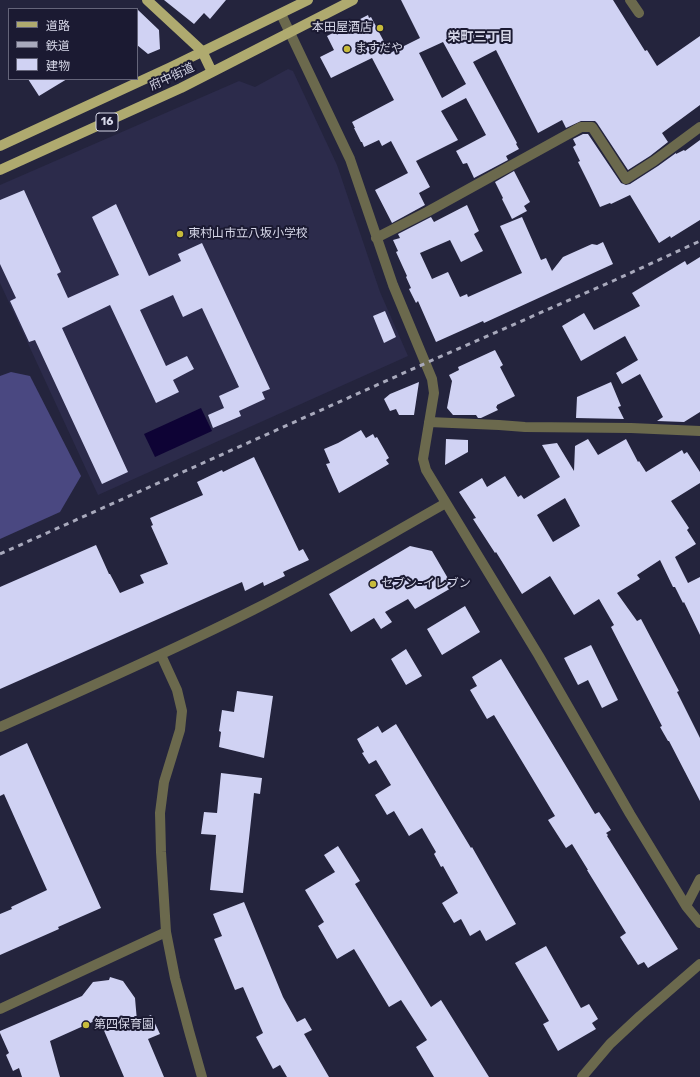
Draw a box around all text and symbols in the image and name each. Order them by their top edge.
legend [8,8,138,80]
text: 道路 [46,19,70,33]
place label: 本田屋酒店 [312,21,372,35]
marker: 本田屋酒店 [375,23,385,33]
district label: 栄町三丁目 [448,29,512,45]
text: 鉄道 [46,39,70,53]
place label: ますだや [355,42,403,56]
marker: ますだや [342,44,352,54]
text: 建物 [46,59,70,73]
street label: 府中街道 [147,60,197,94]
road number: 16 [96,113,118,131]
place label: 東村山市立八坂小学校 [188,227,308,241]
marker: 東村山市立八坂小学校 [175,229,185,239]
place label: セブン-イレブン [381,577,471,591]
marker: セブン-イレブン [368,579,378,589]
place label: 第四保育園 [94,1018,154,1032]
marker: 第四保育園 [81,1020,91,1030]

